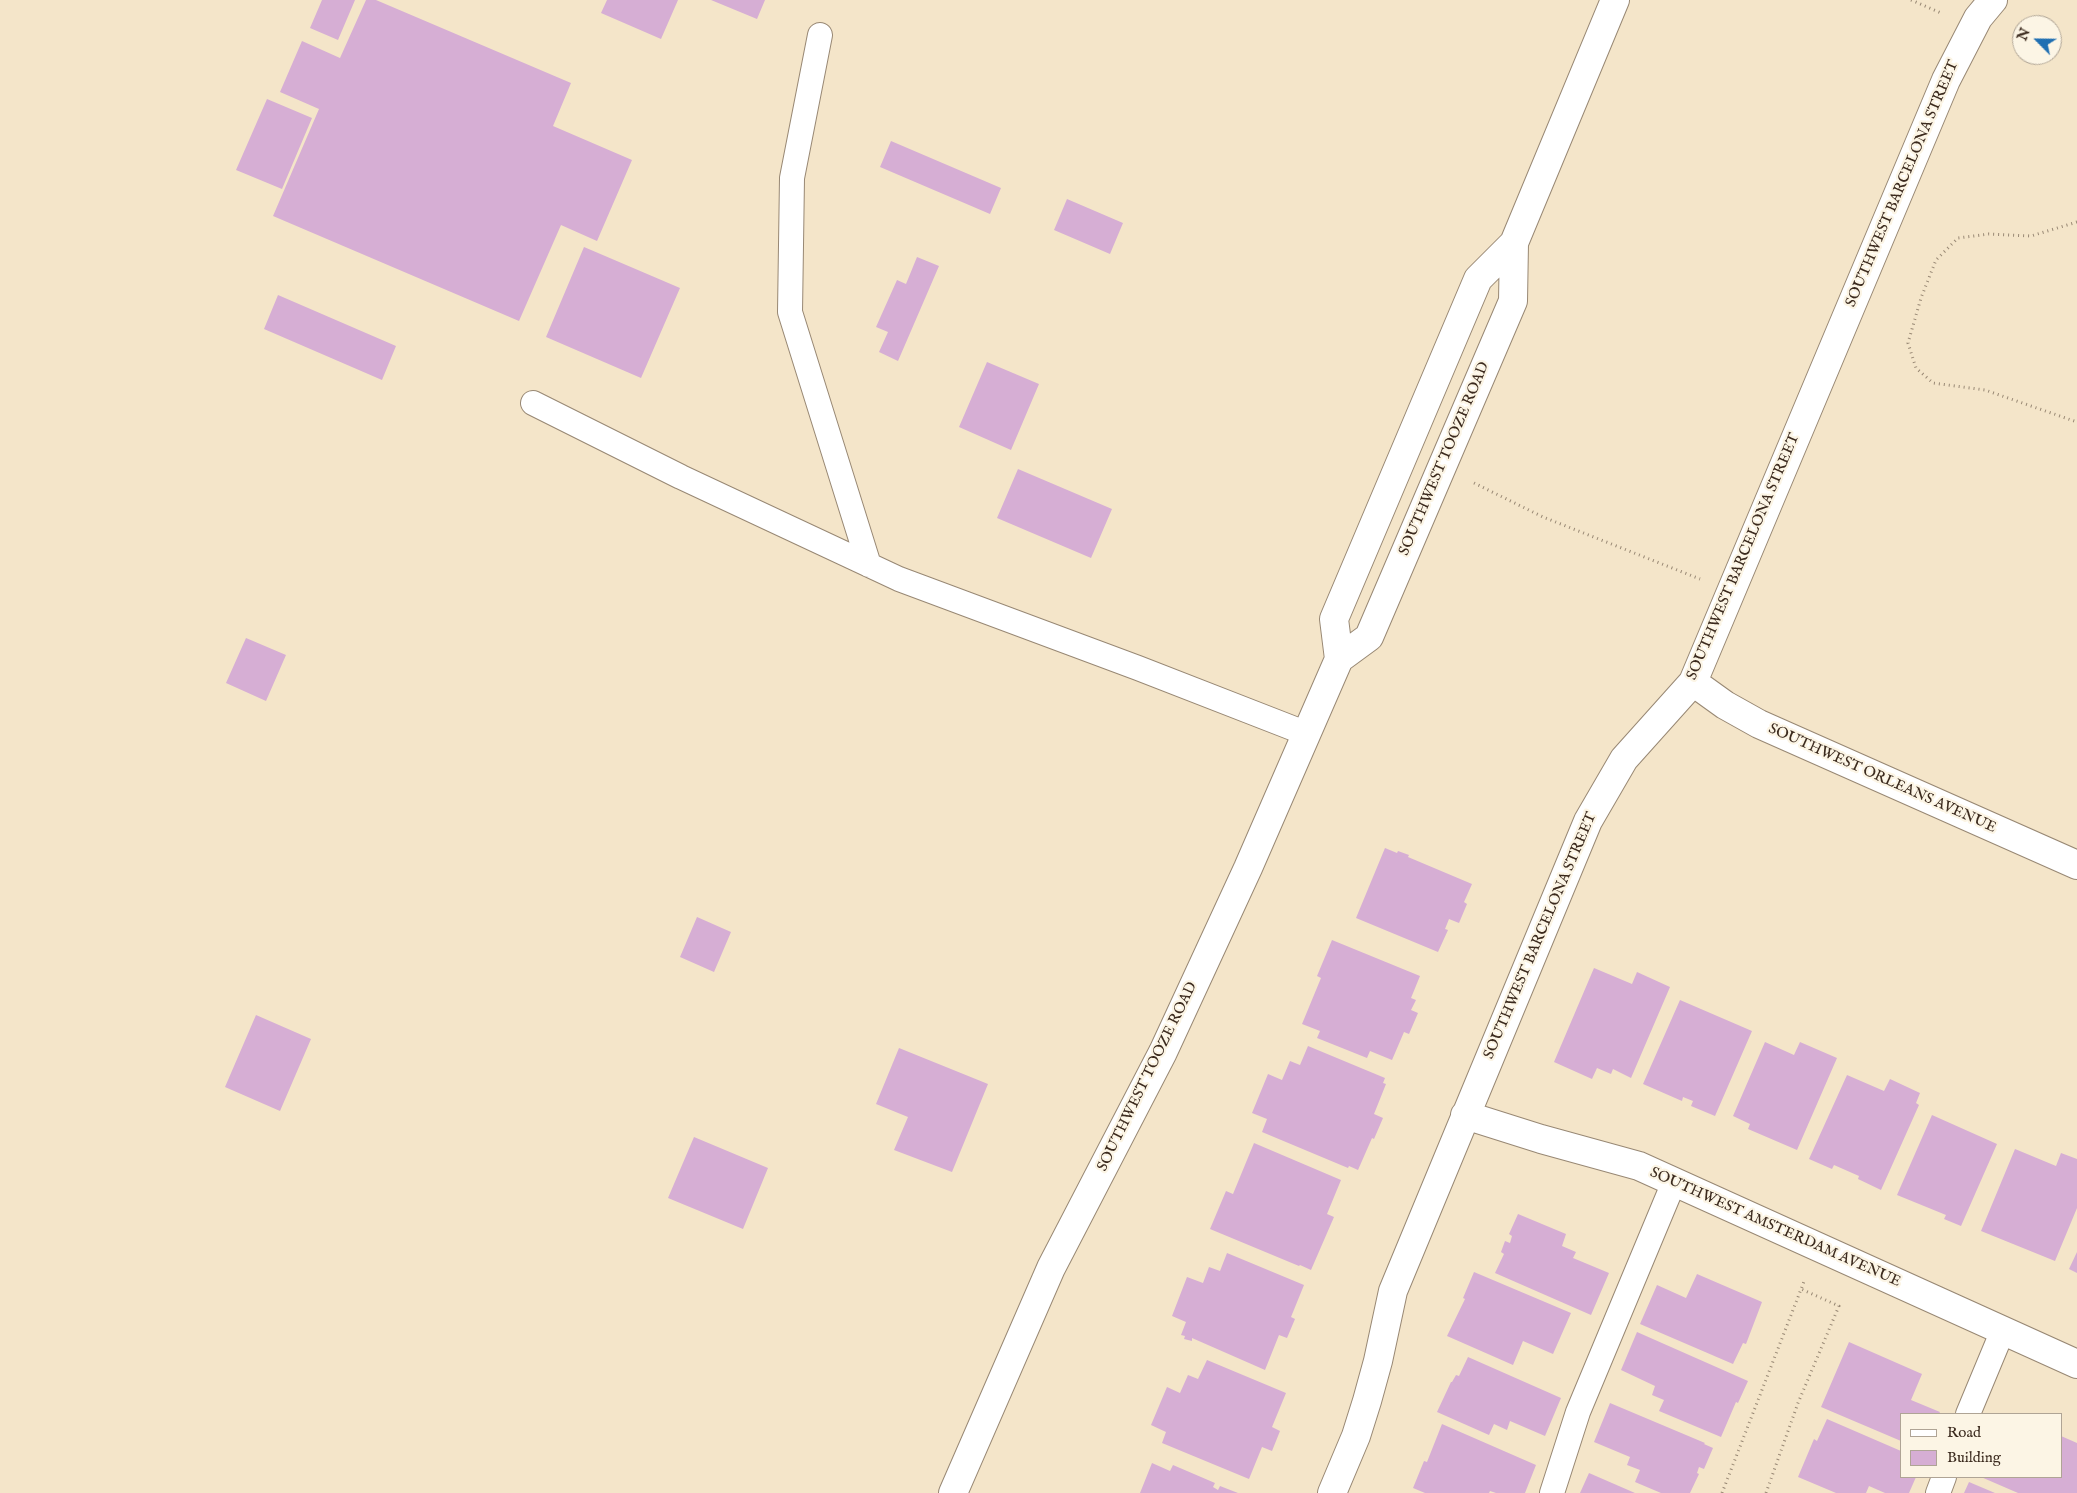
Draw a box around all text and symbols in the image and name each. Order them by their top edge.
north arrow [2012,15,2062,65]
text: N [2013,25,2035,44]
street label: SOUTHWEST BARCELONA STREET [1843,58,1963,310]
street label: SOUTHWEST TOOZE ROAD [1396,359,1494,559]
street label: SOUTHWEST BARCELONA STREET [1684,431,1804,683]
street label: SOUTHWEST ORLEANS AVENUE [1765,720,1999,838]
street label: SOUTHWEST BARCELONA STREET [1481,810,1601,1062]
street label: SOUTHWEST TOOZE ROAD [1094,979,1202,1175]
street label: SOUTHWEST AMSTERDAM AVENUE [1647,1164,1903,1292]
legend [1900,1413,2062,1478]
text: Road [1947,1423,1981,1442]
text: Building [1947,1448,2001,1467]

